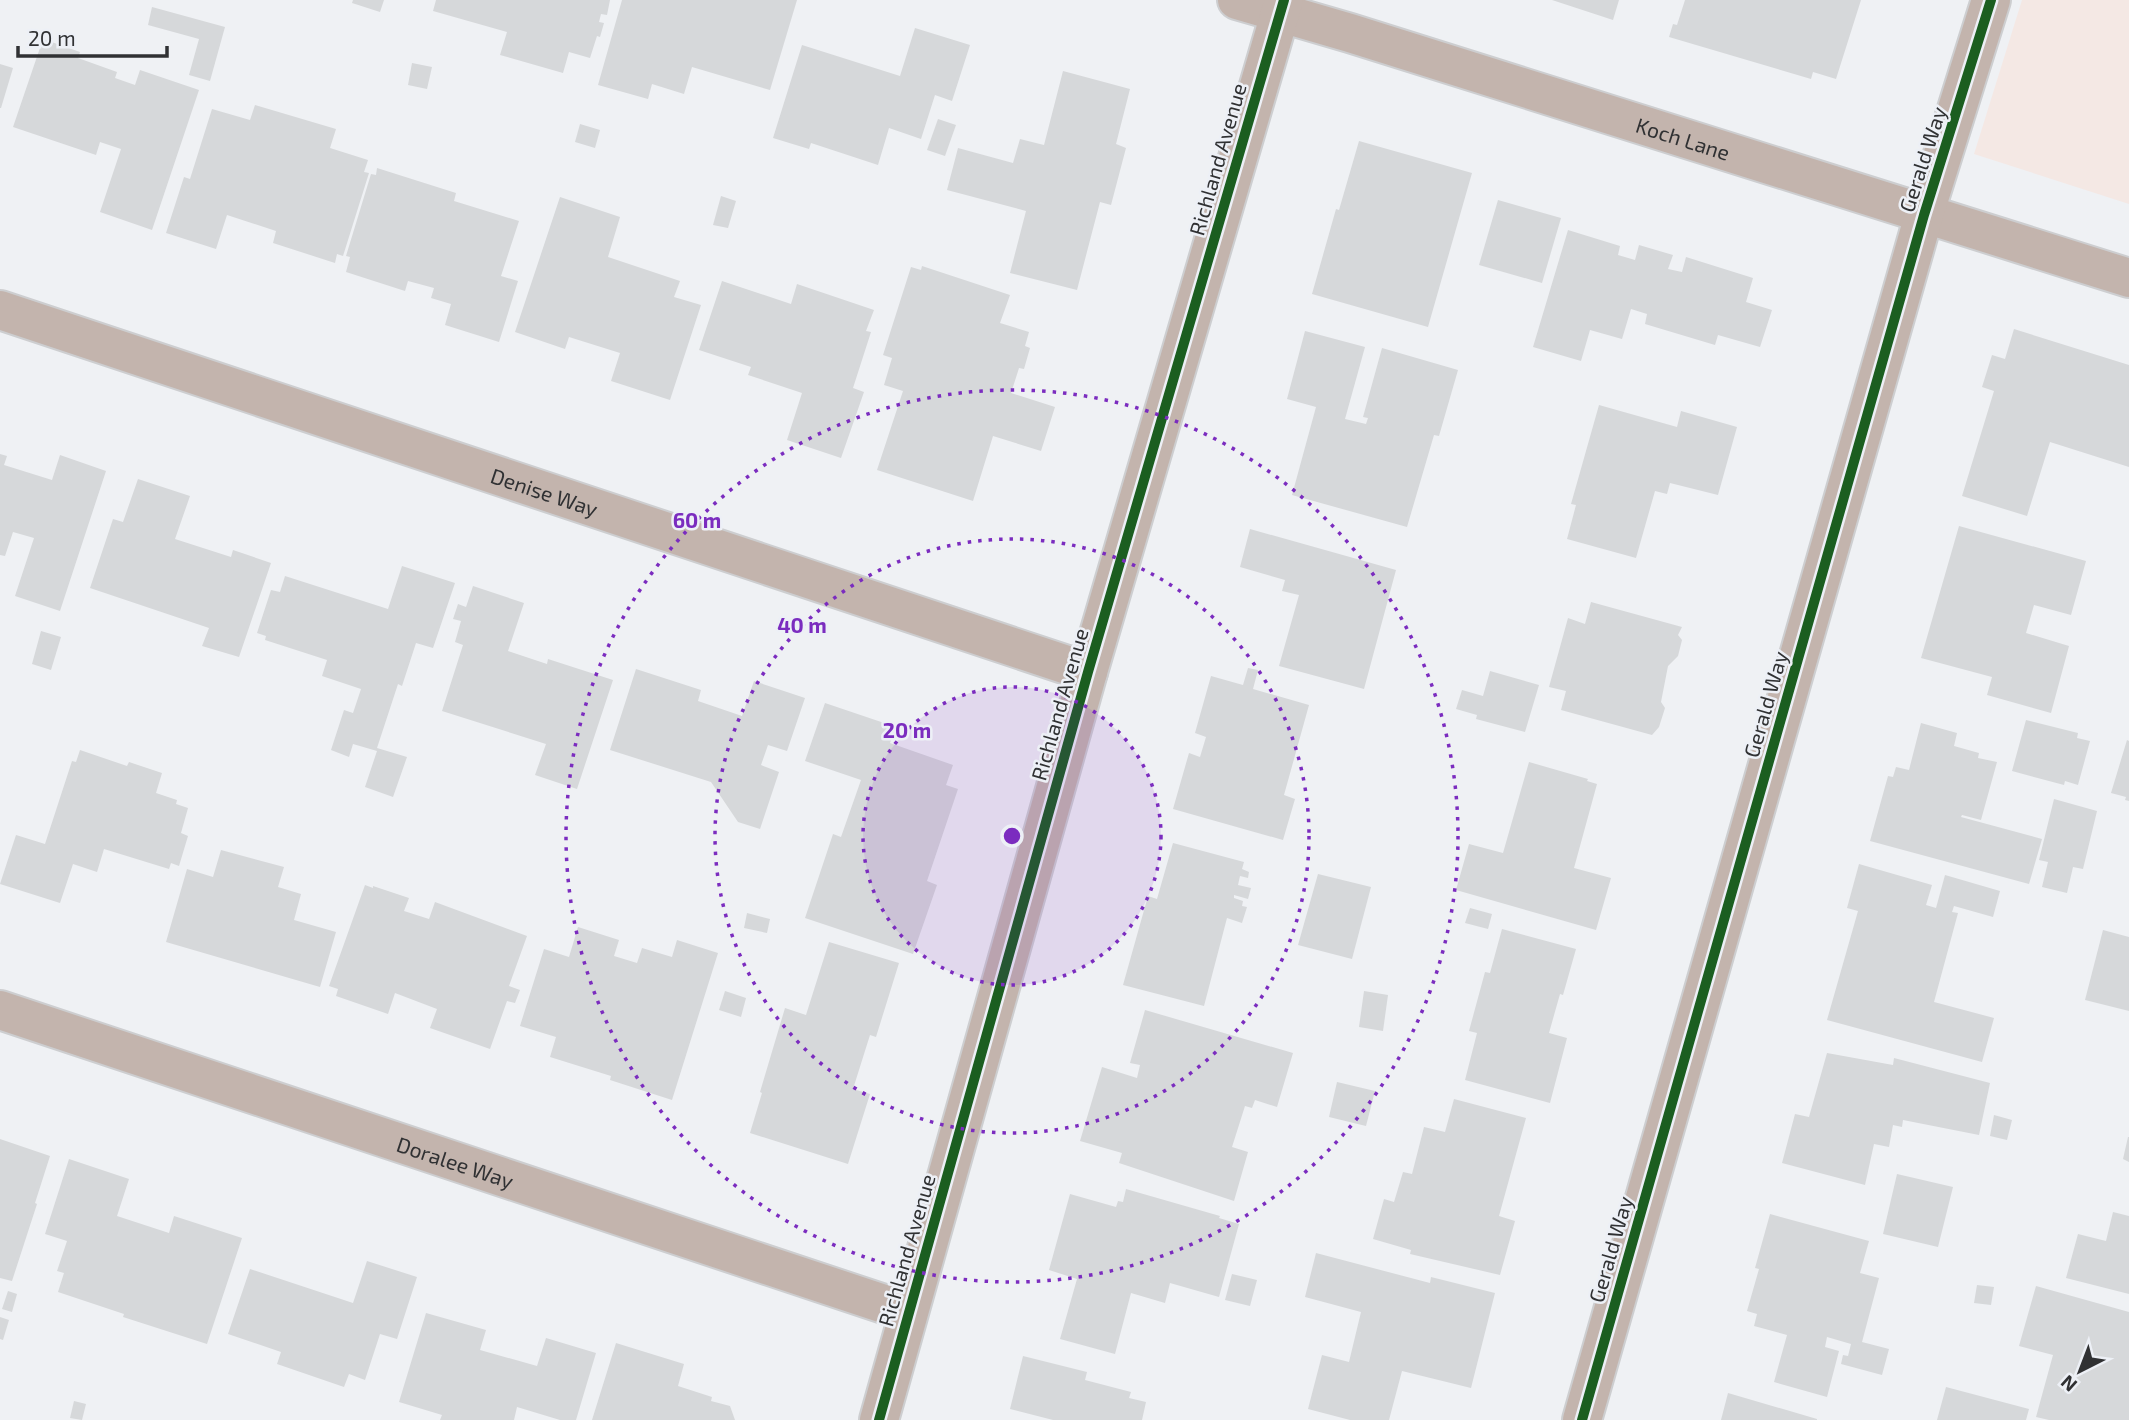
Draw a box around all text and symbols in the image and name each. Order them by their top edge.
scale bar [18,14,166,58]
text: 20 m [28,25,76,50]
street label: Richland Avenue [1183,80,1251,238]
street label: Gerald Way [1893,103,1951,215]
street label: Koch Lane [1633,111,1733,164]
street label: Denise Way [488,462,601,521]
text: 60 m [673,507,721,532]
text: 40 m [777,612,827,637]
street label: Richland Avenue [1025,625,1093,783]
street label: Gerald Way [1738,648,1792,760]
text: 20 m [883,717,931,742]
centre of rings [1000,824,1024,848]
street label: Doralee Way [394,1130,517,1193]
street label: Richland Avenue [872,1171,940,1329]
street label: Gerald Way [1583,1193,1637,1305]
north arrow [2045,1336,2115,1406]
text: N [2055,1371,2081,1397]

